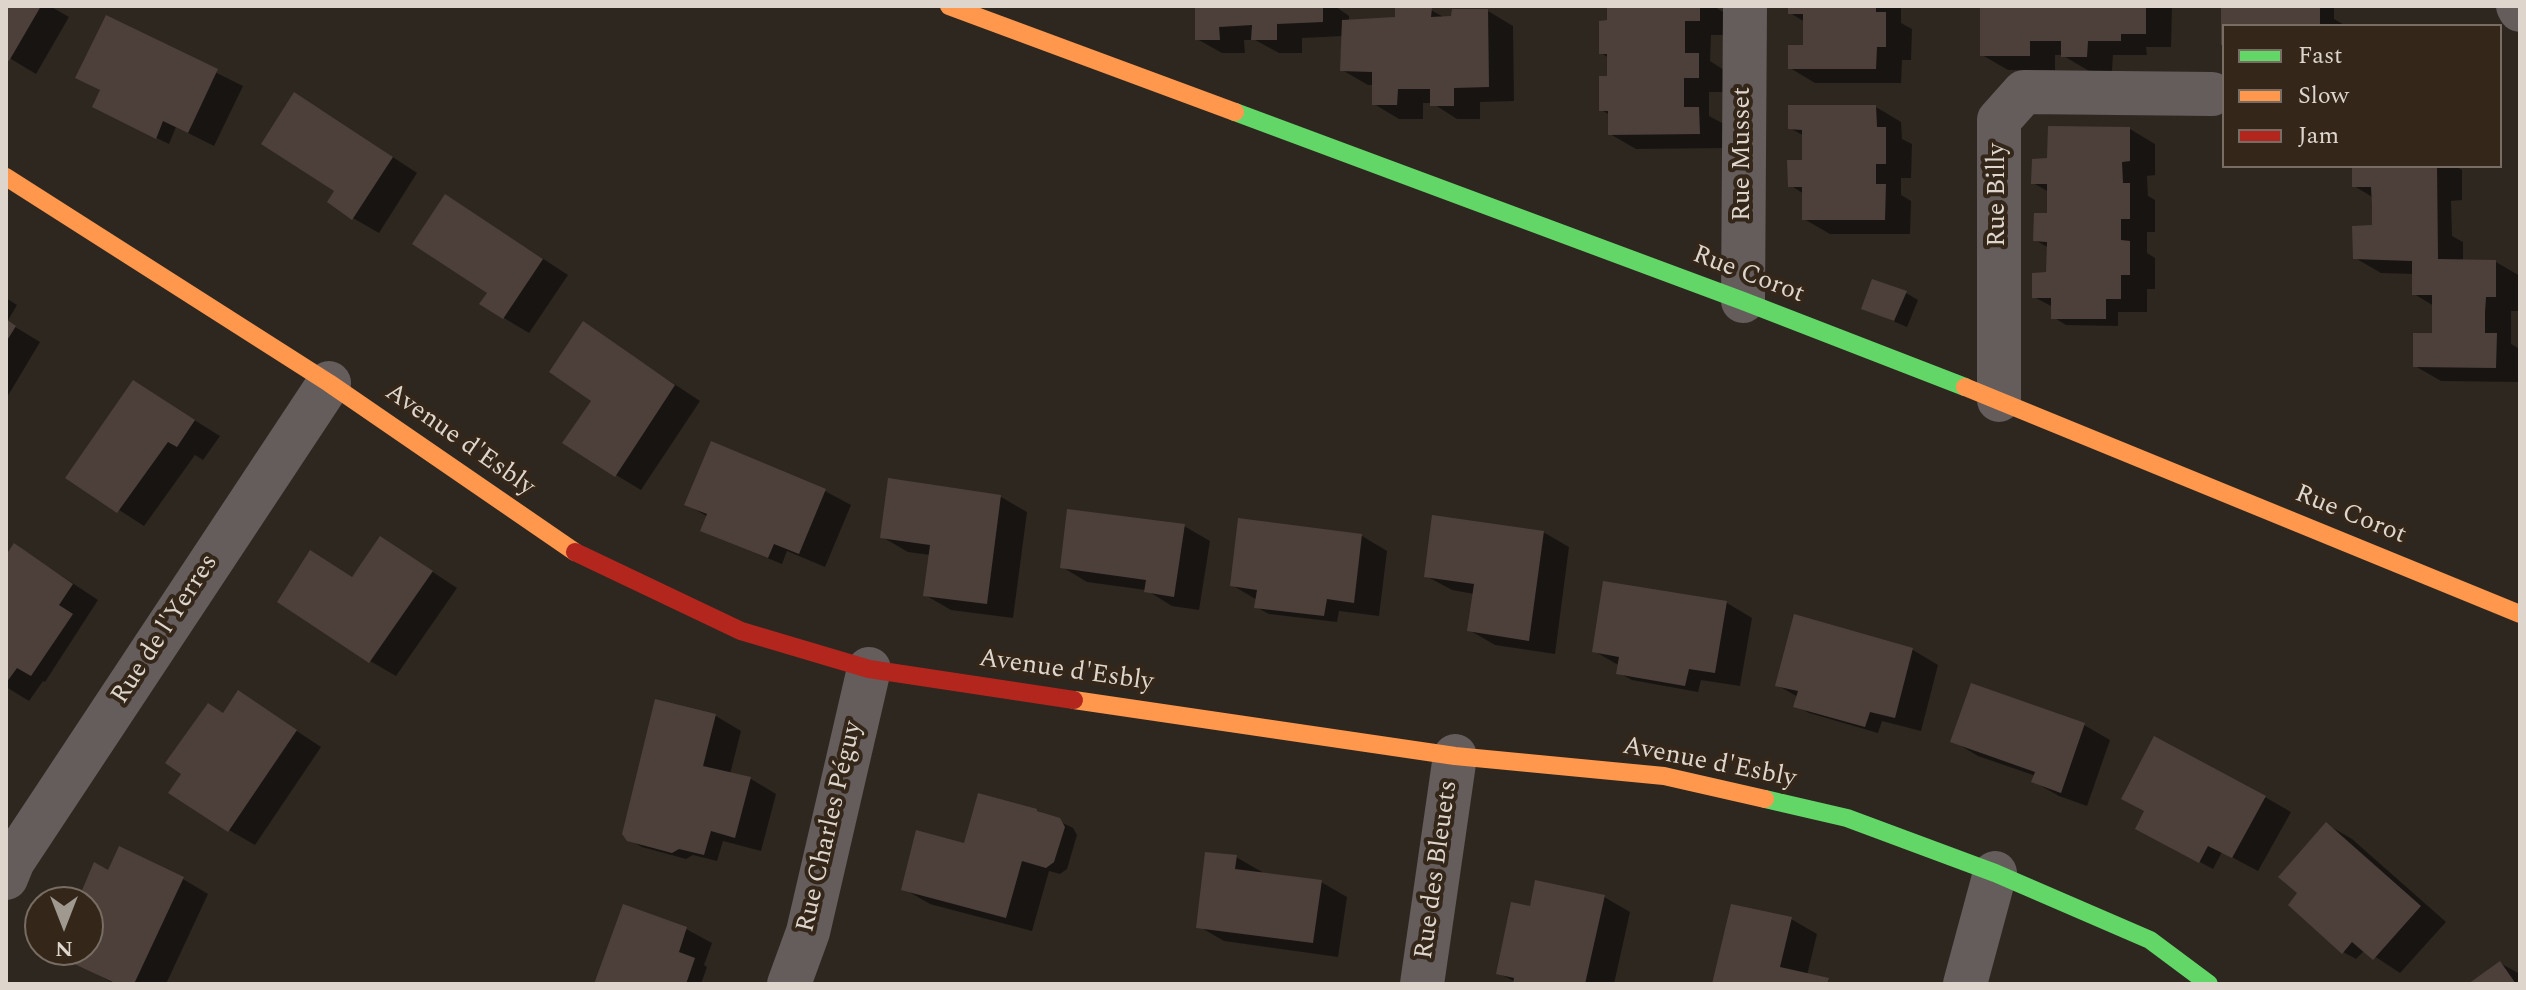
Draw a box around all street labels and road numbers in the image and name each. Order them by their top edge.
street label: Rue Musset [1728,87,1760,221]
street label: Rue Billy [1983,143,2015,247]
street label: Rue Corot [1688,240,1808,312]
street label: Avenue d'Esbly [378,378,540,504]
street label: Rue Corot [2290,480,2410,552]
street label: Rue de l'Yerres [106,549,226,711]
street label: Avenue d'Esbly [977,644,1155,700]
street label: Rue Charles Péguy [792,718,870,936]
street label: Avenue d'Esbly [1620,732,1798,796]
street label: Rue des Bleuets [1410,779,1466,961]

